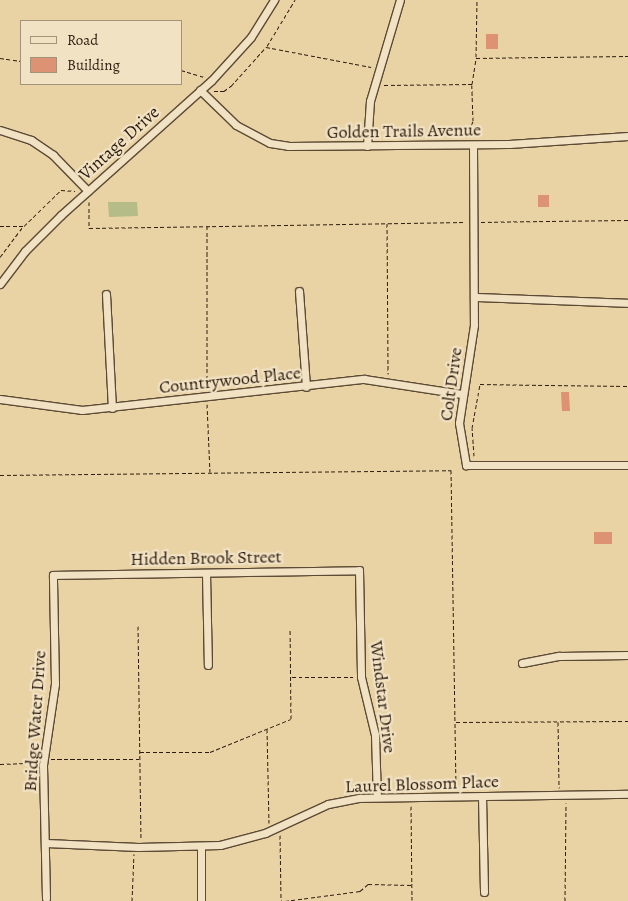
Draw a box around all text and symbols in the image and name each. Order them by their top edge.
legend [20,20,182,85]
text: Road [67,30,98,50]
text: Building [67,55,120,75]
street label: Vintage Drive [74,101,164,185]
street label: Golden Trails Avenue [327,119,481,143]
street label: Colt Drive [435,346,467,422]
street label: Countrywood Place [158,362,302,398]
street label: Hidden Brook Street [130,546,282,570]
street label: Windstar Drive [365,640,401,754]
street label: Bridge Water Drive [19,650,51,792]
street label: Laurel Blossom Place [345,771,499,797]

